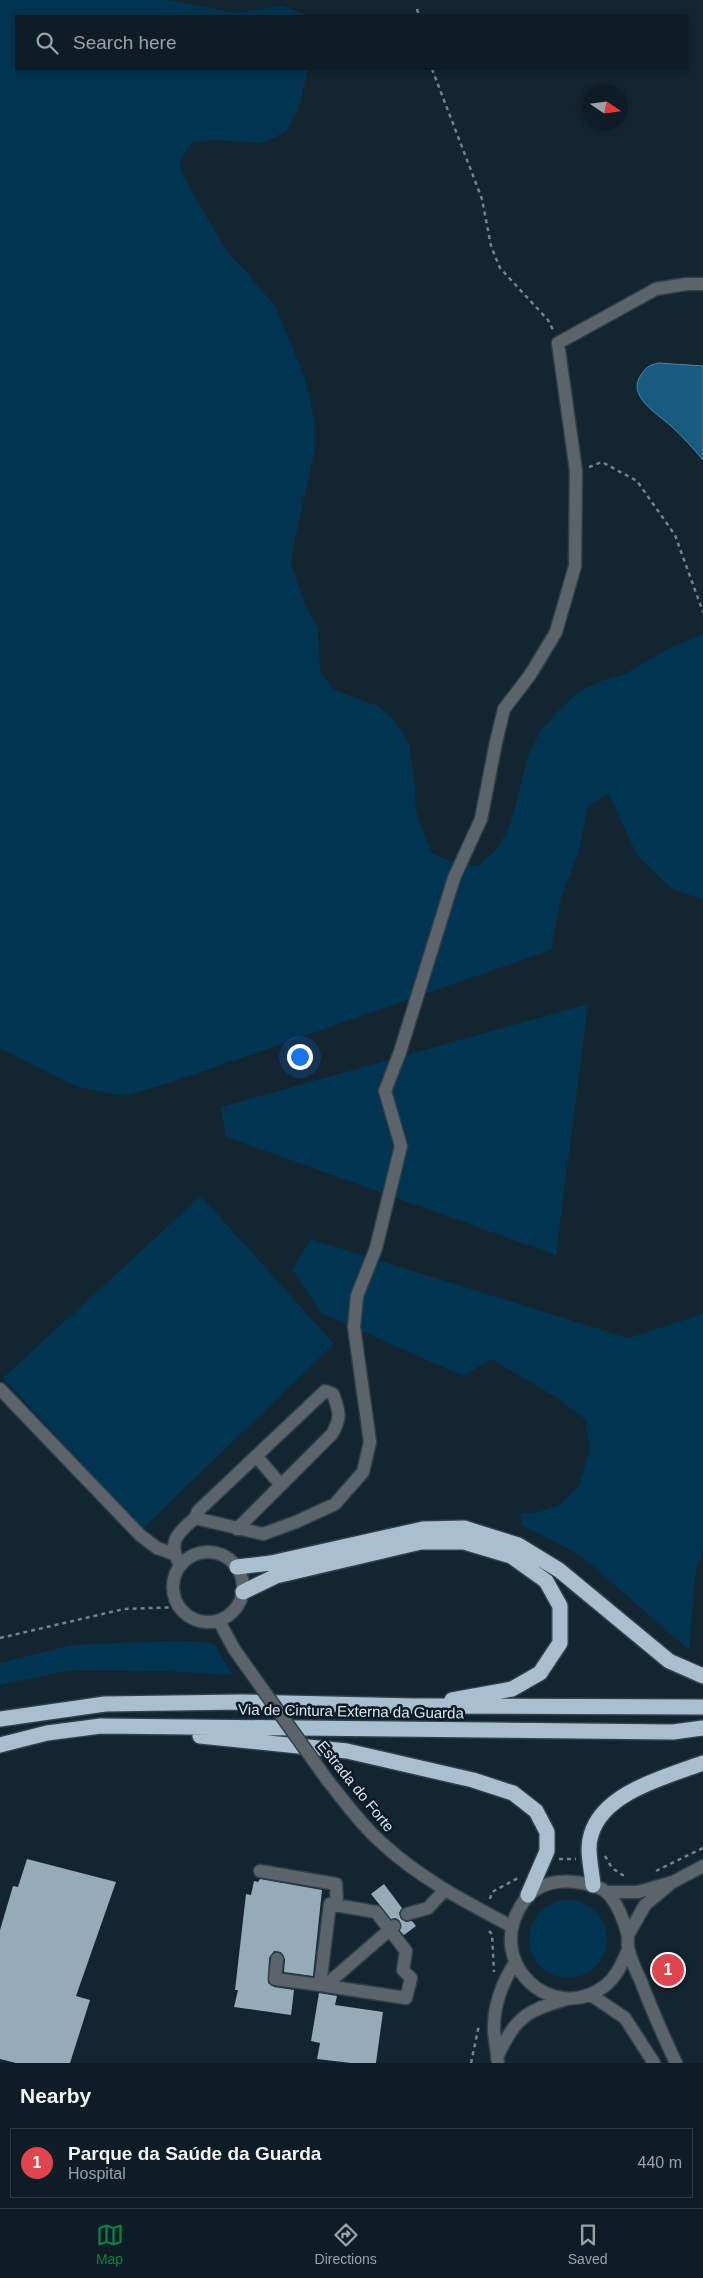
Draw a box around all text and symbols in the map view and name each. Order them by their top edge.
search box [15,15,688,70]
icon: search [33,29,61,57]
text: Search here [73,32,177,53]
north arrow [583,85,628,130]
your location [287,1044,313,1070]
street label: Via de Cintura Externa da Guarda [238,1701,465,1721]
street label: Estrada do Forte [314,1737,398,1835]
pin: 1 [652,1951,684,1989]
text: Nearby [20,2084,91,2107]
text: Parque da Saúde da Guarda [68,2143,321,2164]
text: 1 [33,2154,41,2171]
text: 440 m [638,2154,682,2171]
text: Hospital [68,2165,126,2182]
tab: Map [96,2221,124,2267]
tab: Directions [315,2221,377,2267]
tab: Saved [568,2221,607,2267]

